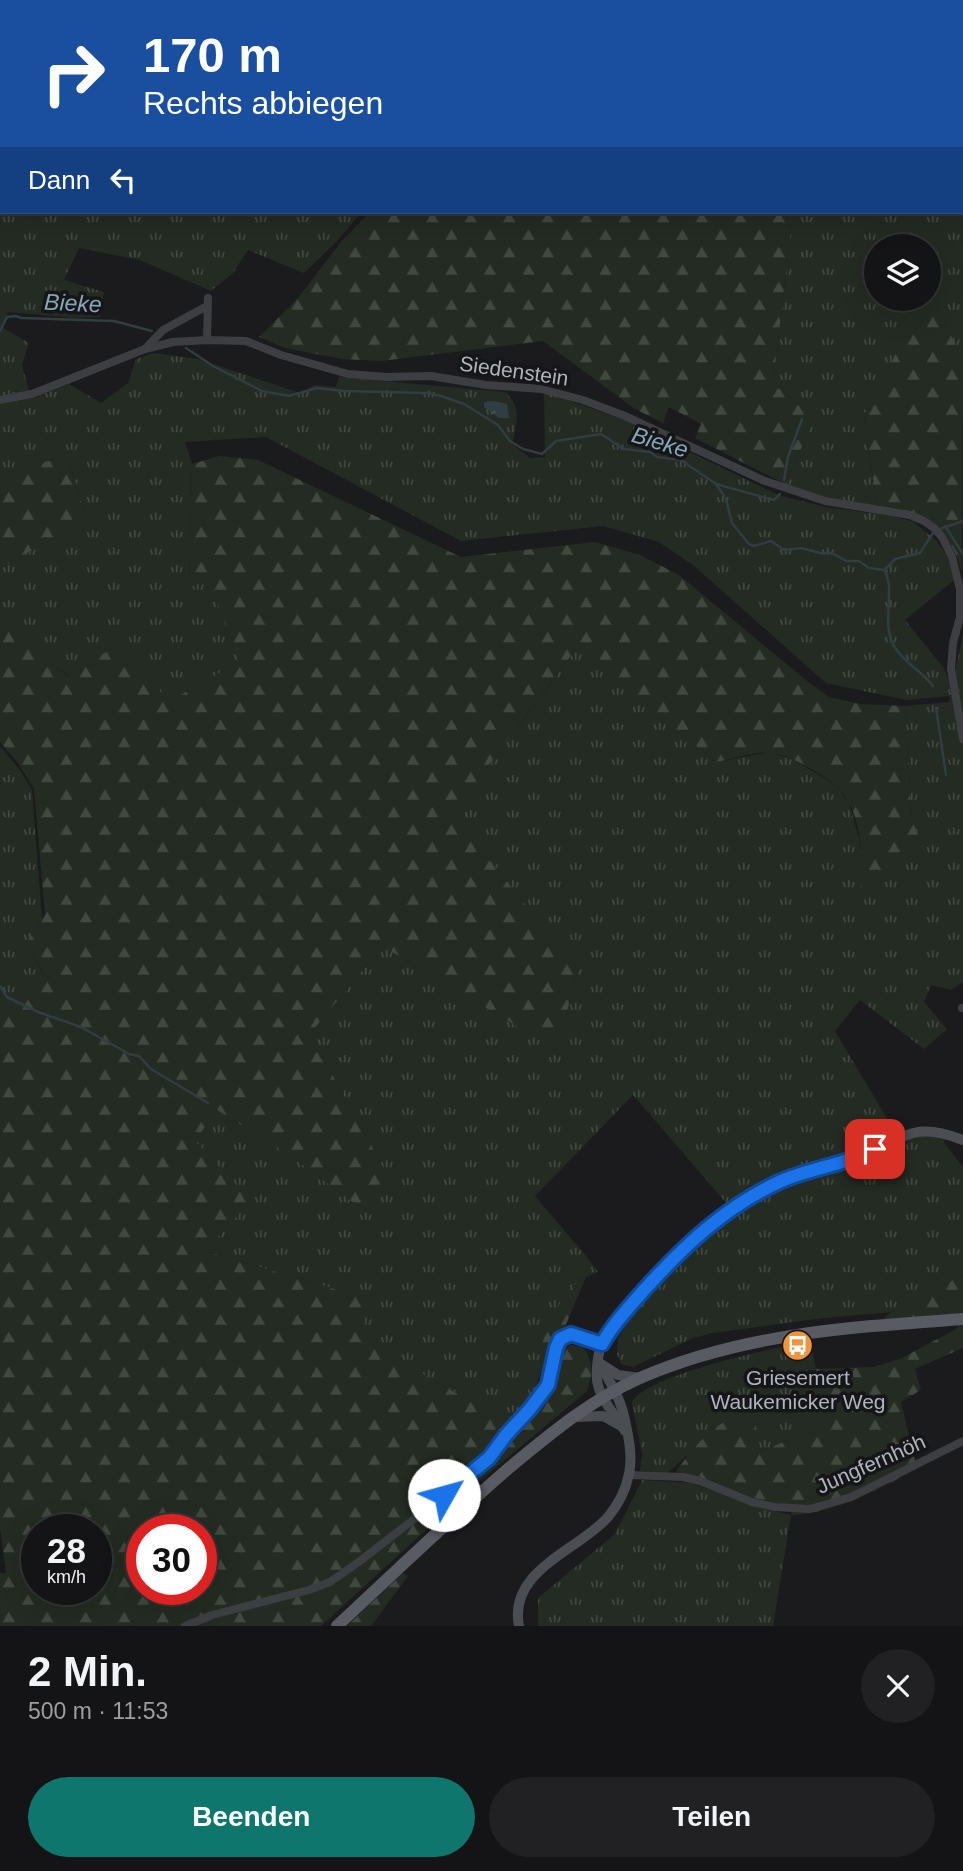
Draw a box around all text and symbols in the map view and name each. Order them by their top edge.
icon: right [28,28,119,119]
text: 170 m [143,28,282,82]
text: Rechts abbiegen [143,85,383,121]
icon: left [104,161,142,199]
text: Dann [28,165,90,195]
map controls [864,234,941,311]
button: layers [864,234,941,311]
water label: Bieke [44,289,102,317]
street label: Siedenstein [458,351,570,390]
water label: Bieke [629,421,691,463]
pin [845,1119,905,1179]
icon: arrive [856,1130,894,1168]
bus stop icon: Griesemert Waukemicker Weg [781,1329,815,1363]
place label: Griesemert Waukemicker Weg [710,1366,886,1413]
street label: Jungfernhöh [813,1429,929,1498]
position arrow [407,1458,481,1532]
speed limit sign: 30 [126,1514,217,1605]
text: 28 [47,1531,86,1570]
text: km/h [47,1567,86,1587]
text: 2 Min. [28,1648,147,1695]
button: close [861,1649,935,1723]
text: 500 m · 11:53 [28,1698,168,1724]
button: Beenden [28,1777,475,1857]
button: Teilen [489,1777,935,1857]

